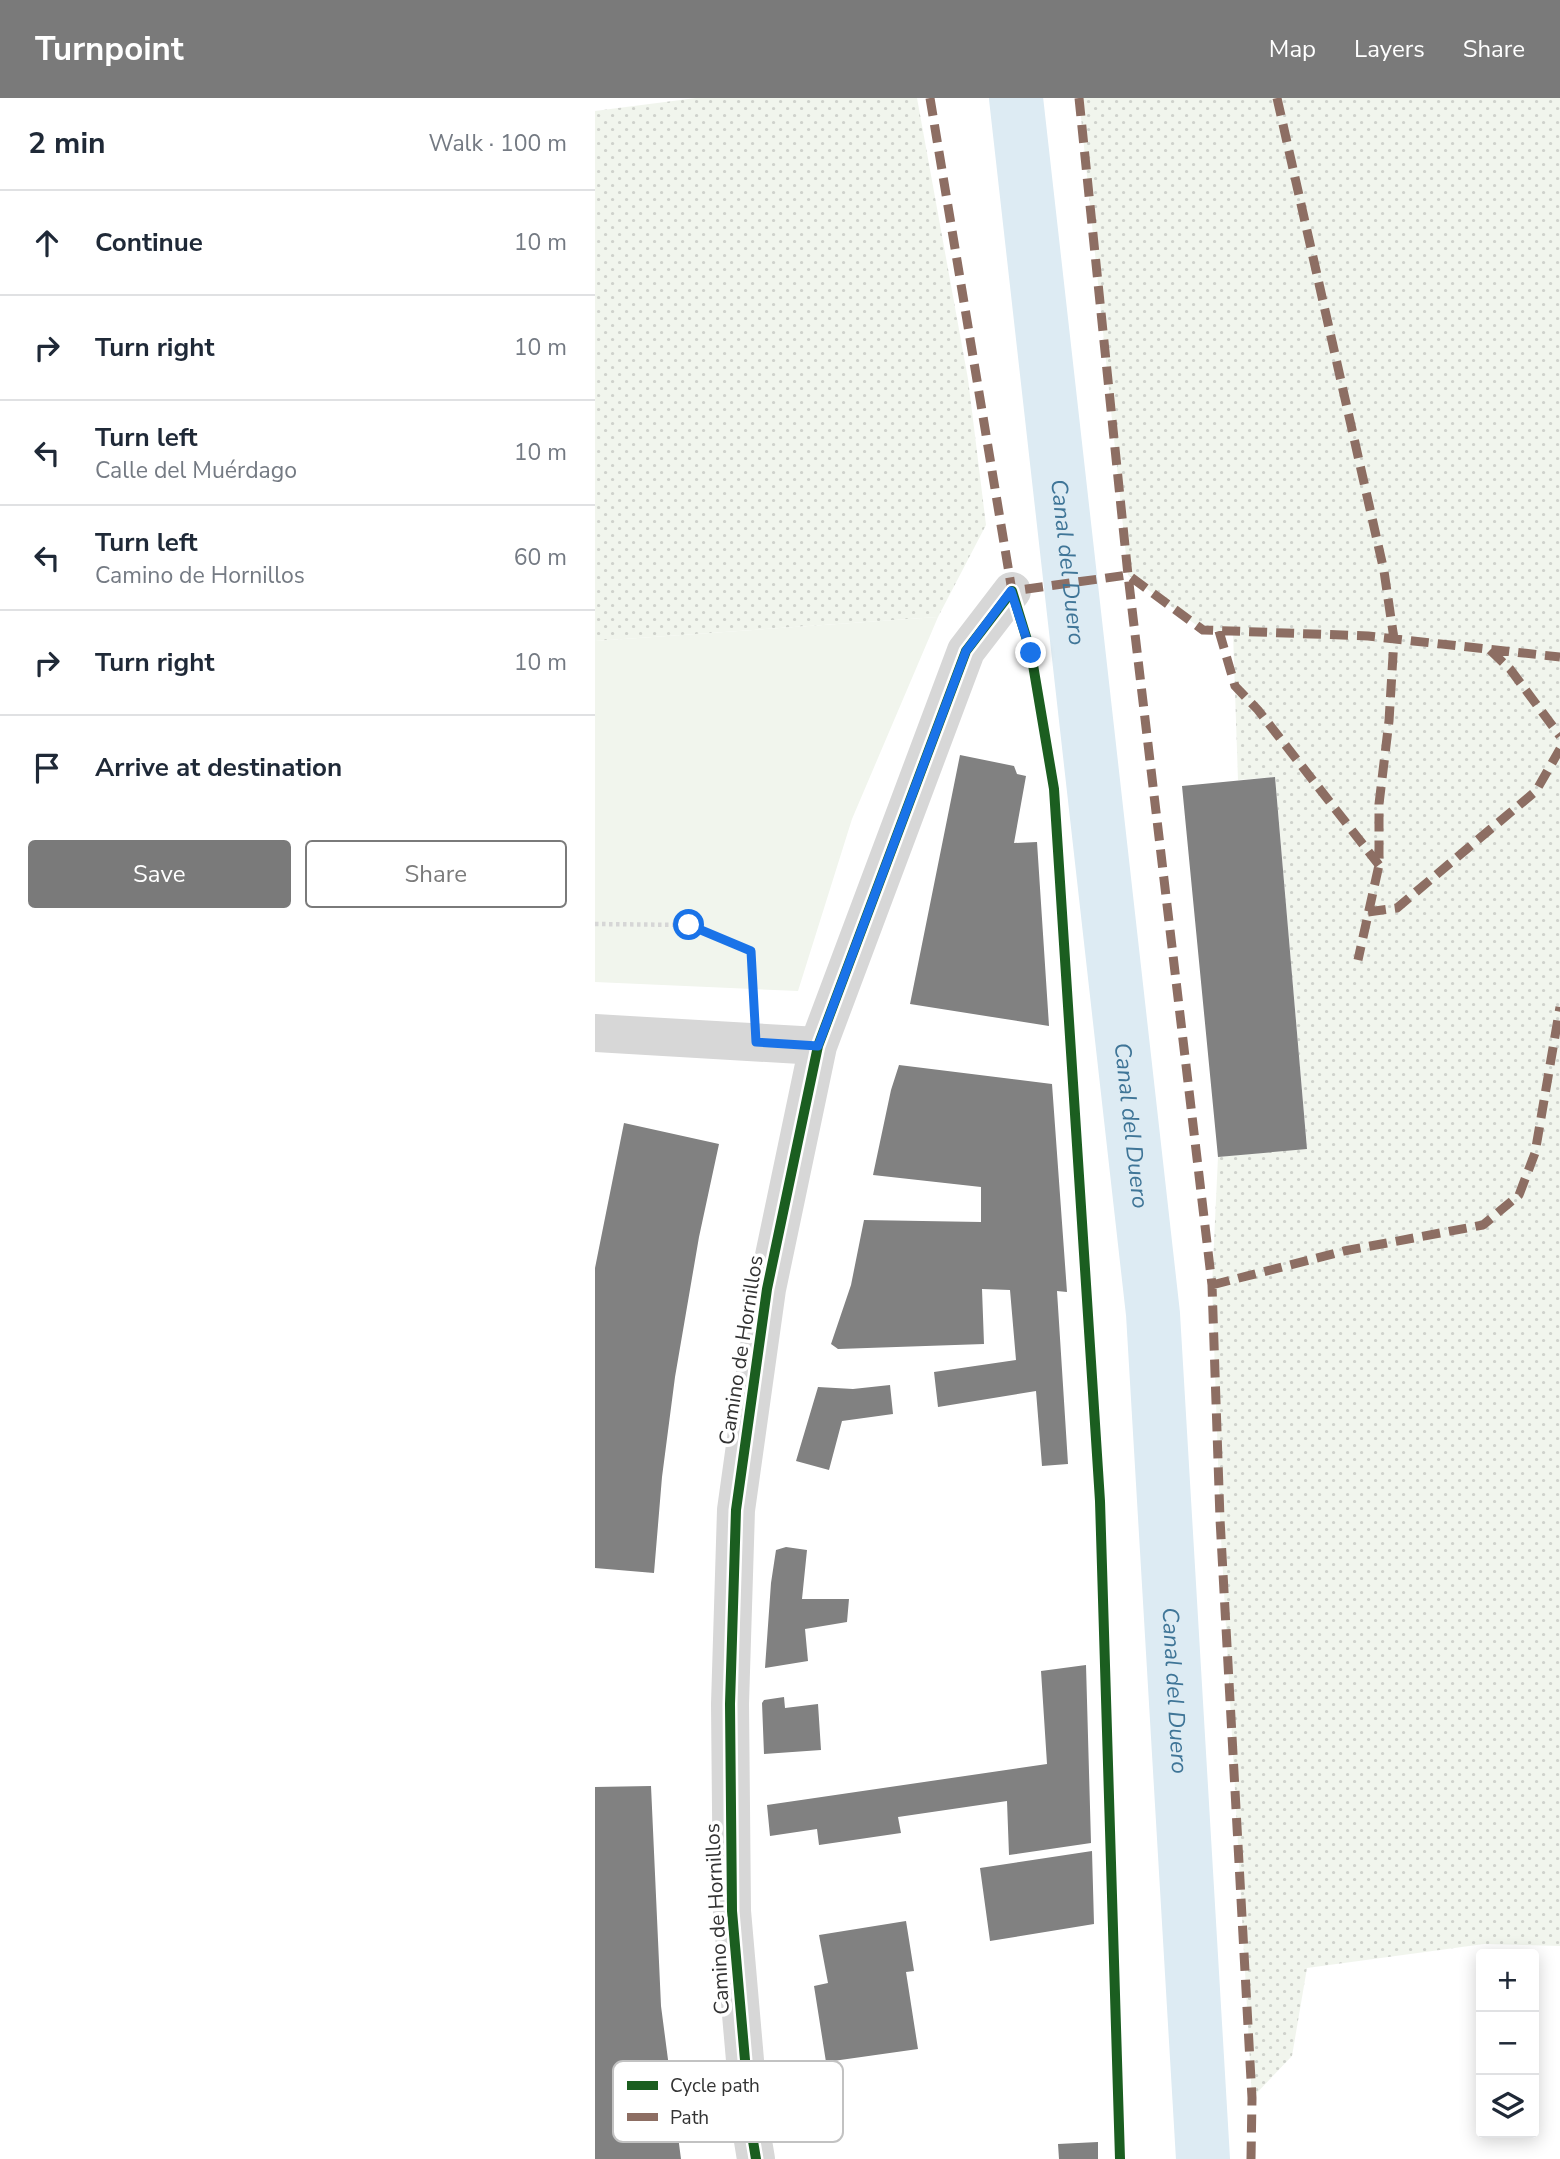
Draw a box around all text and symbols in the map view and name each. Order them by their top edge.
text: Turnpoint [35,27,184,72]
text: Map [1269,33,1316,65]
text: Layers [1354,33,1425,65]
text: Share [1463,33,1525,65]
text: 2 min [28,123,106,164]
text: Walk · 100 m [428,128,567,159]
icon: ahead [28,224,66,262]
text: Continue [95,225,203,260]
text: 10 m [514,227,567,258]
icon: right [28,329,66,367]
text: Turn right [95,330,214,365]
text: 10 m [514,332,567,363]
text: Turn left [95,420,198,455]
icon: left [28,434,66,472]
text: 10 m [514,437,567,468]
text: Calle del Muérdago [95,455,297,486]
water label: Canal del Duero [1043,477,1093,647]
text: Turn left [95,525,198,560]
icon: left [28,539,66,577]
text: 60 m [514,542,567,573]
text: Camino de Hornillos [95,560,305,591]
route end [1015,637,1046,668]
icon: right [28,644,66,682]
text: Turn right [95,645,214,680]
text: 10 m [514,647,567,678]
icon: arrive [28,749,66,787]
text: Arrive at destination [95,750,342,785]
button: Save [28,840,291,908]
button: Share [305,840,567,908]
route start [673,909,704,940]
water label: Canal del Duero [1107,1041,1156,1210]
street label: Camino de Hornillos [712,1253,770,1447]
water label: Canal del Duero [1154,1606,1195,1775]
street label: Camino de Hornillos [698,1823,736,2015]
map controls [1476,1949,1539,2138]
button: + [1476,1949,1539,2012]
button: − [1476,2012,1539,2075]
legend [613,2061,843,2142]
text: Cycle path [670,2073,760,2099]
button: layers [1476,2075,1539,2138]
text: Path [670,2105,709,2131]

